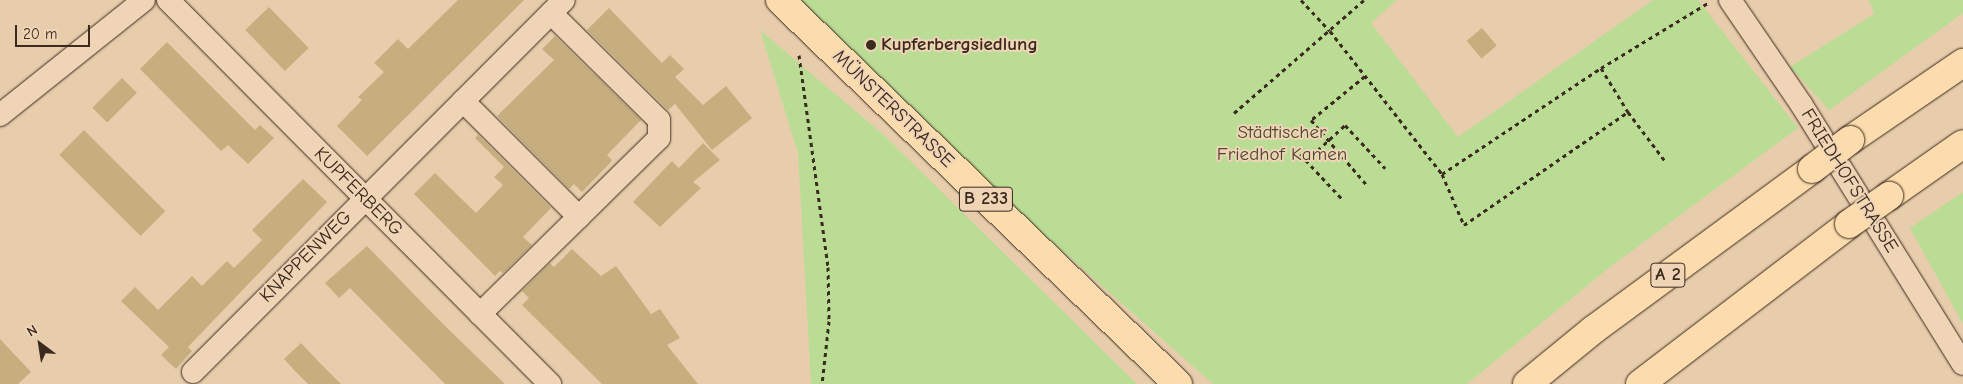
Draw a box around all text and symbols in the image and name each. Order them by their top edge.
scale bar [18,15,92,47]
text: 20 m [23,25,57,43]
place label: Kupferbergsiedlung [881,34,1038,56]
marker: Kupferbergsiedlung [865,39,877,51]
street label: MÜNSTERSTRASSE [828,45,958,173]
street label: FRIEDHOFSTRASSE [1796,105,1902,257]
park label: Städtischer Friedhof Kamen [1217,122,1347,166]
street label: KUPFERBERG [309,143,407,241]
road number: B 233 [958,183,1014,214]
street label: KNAPPENWEG [255,206,357,308]
road number: A 2 [1649,260,1687,290]
north arrow [15,319,65,369]
text: N [24,321,40,340]

